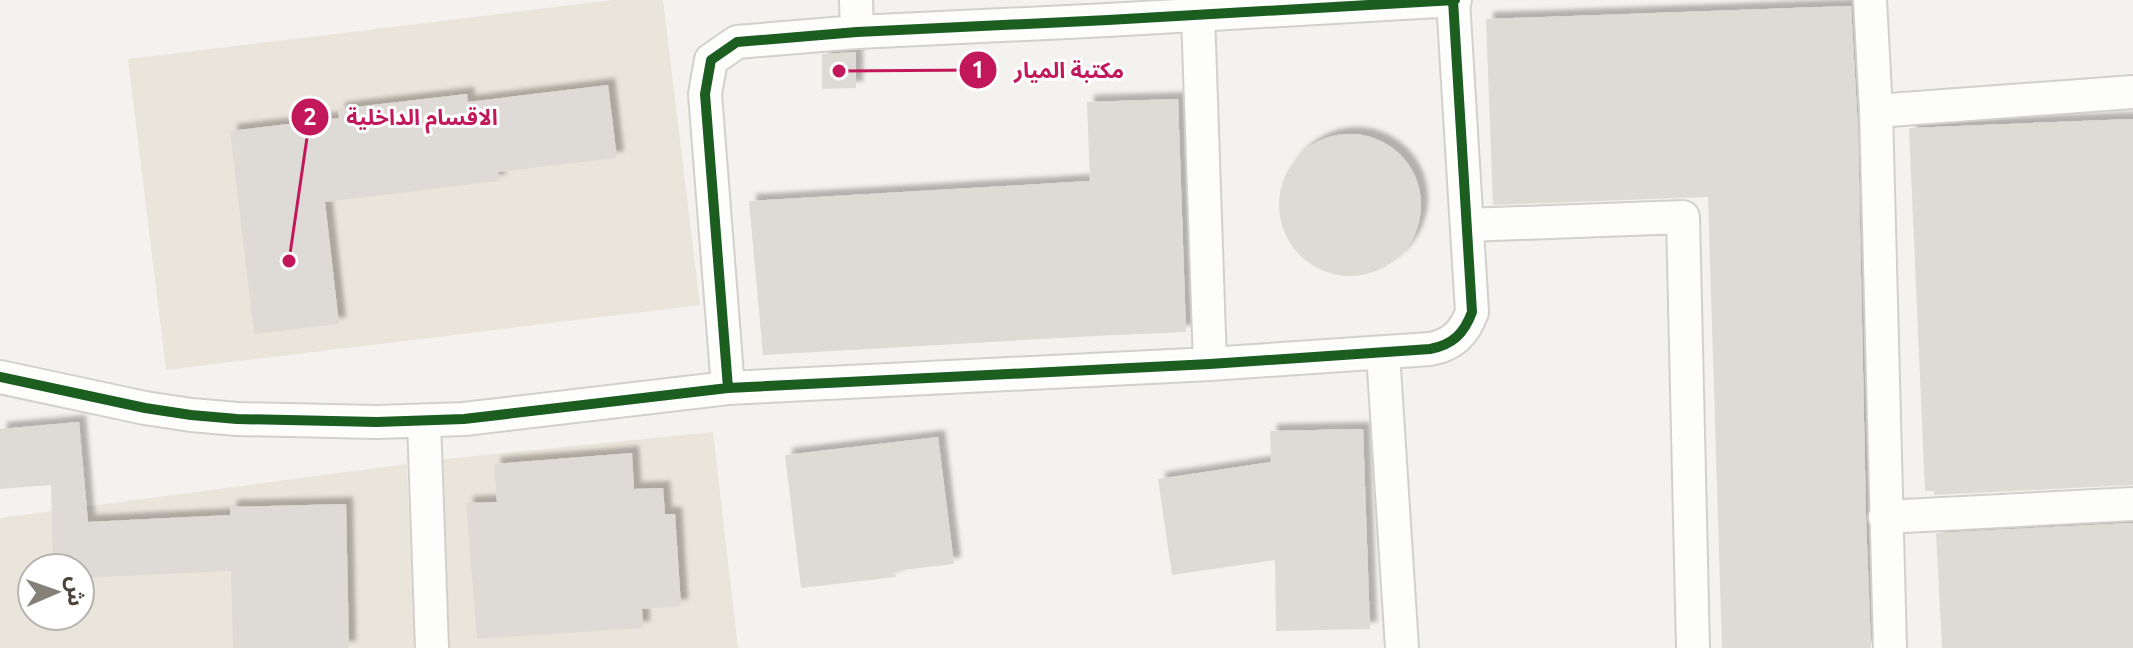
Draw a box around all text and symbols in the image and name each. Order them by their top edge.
callout: مكتبة الميار [958,47,1140,93]
text: 1 [971,56,985,83]
text: مكتبة الميار [1013,57,1124,84]
callout: الاقسام الداخلية [290,94,514,140]
text: 2 [303,103,317,130]
text: الاقسام الداخلية [346,104,498,134]
north arrow [16,552,96,632]
text: ش [62,576,90,607]

